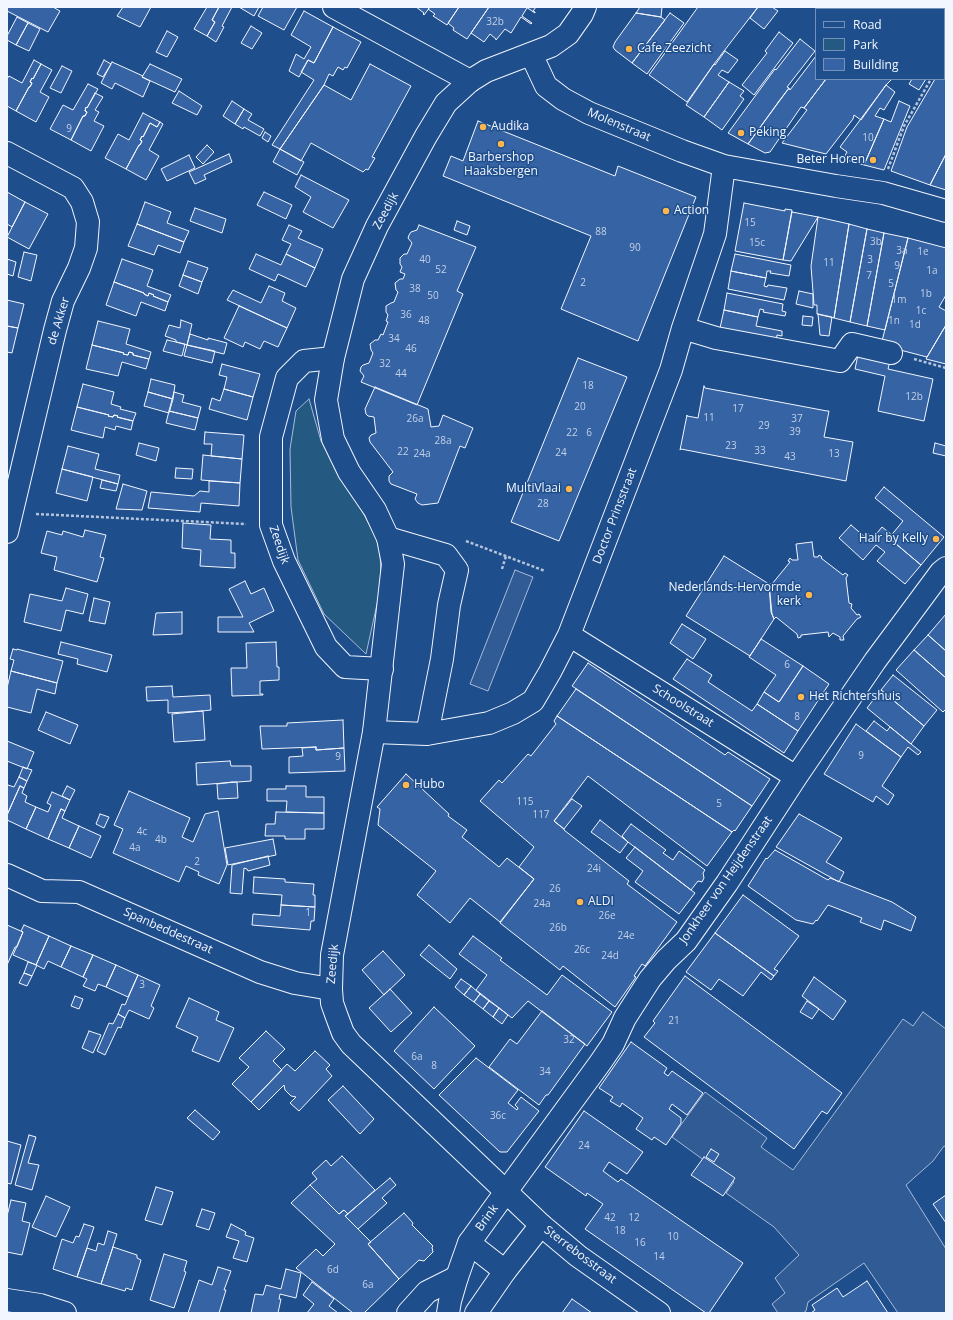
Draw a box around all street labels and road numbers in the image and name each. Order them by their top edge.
street label: Molenstraat [585,105,653,145]
street label: Zeedijk [370,190,402,232]
street label: de Akker [45,295,73,347]
street label: Doctor Prinsstraat [590,466,640,566]
street label: Zeedijk [266,524,292,566]
street label: Schoolstraat [650,681,716,731]
street label: Jonkheer von Heijdenstraat [676,814,776,946]
street label: Spanbeddestraat [121,905,215,957]
street label: Zeedijk [324,943,342,985]
street label: Brink [473,1202,501,1234]
street label: Sterrebosstraat [541,1223,619,1287]

